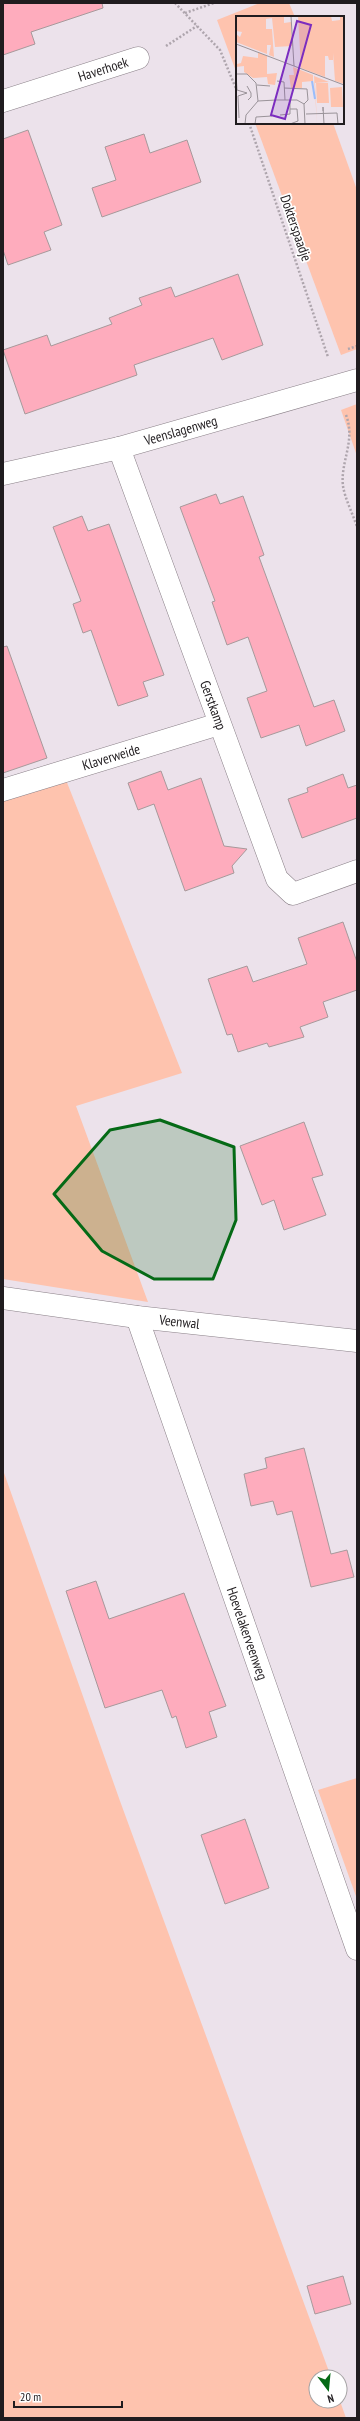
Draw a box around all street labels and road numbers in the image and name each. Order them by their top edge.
street label: Haverhoek [76,53,131,86]
street label: Dokterspaadje [276,192,316,264]
street label: Veenslagenweg [141,411,219,450]
street label: Gerstkamp [196,678,231,732]
street label: Klaverweide [80,740,142,774]
street label: Veenwal [157,1310,201,1333]
street label: Hoevelakerveenweg [223,1585,272,1682]

